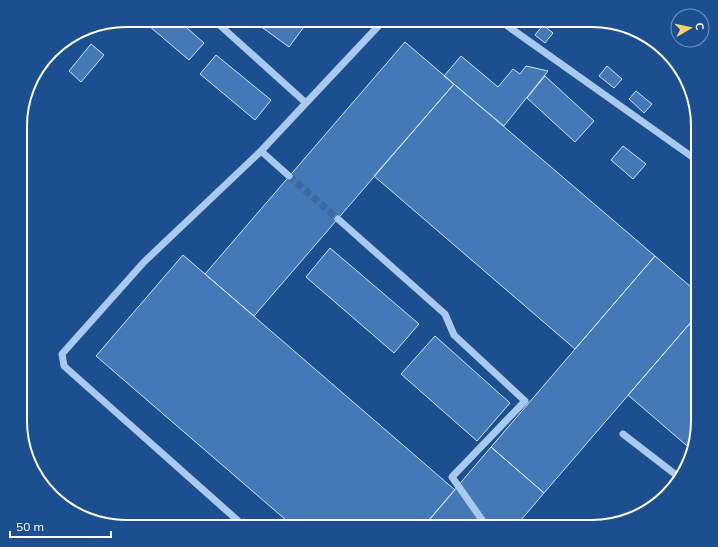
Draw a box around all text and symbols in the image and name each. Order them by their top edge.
north arrow [670,8,710,48]
text: С [692,22,707,32]
scale bar [10,513,111,539]
text: 50 m [16,519,44,534]

